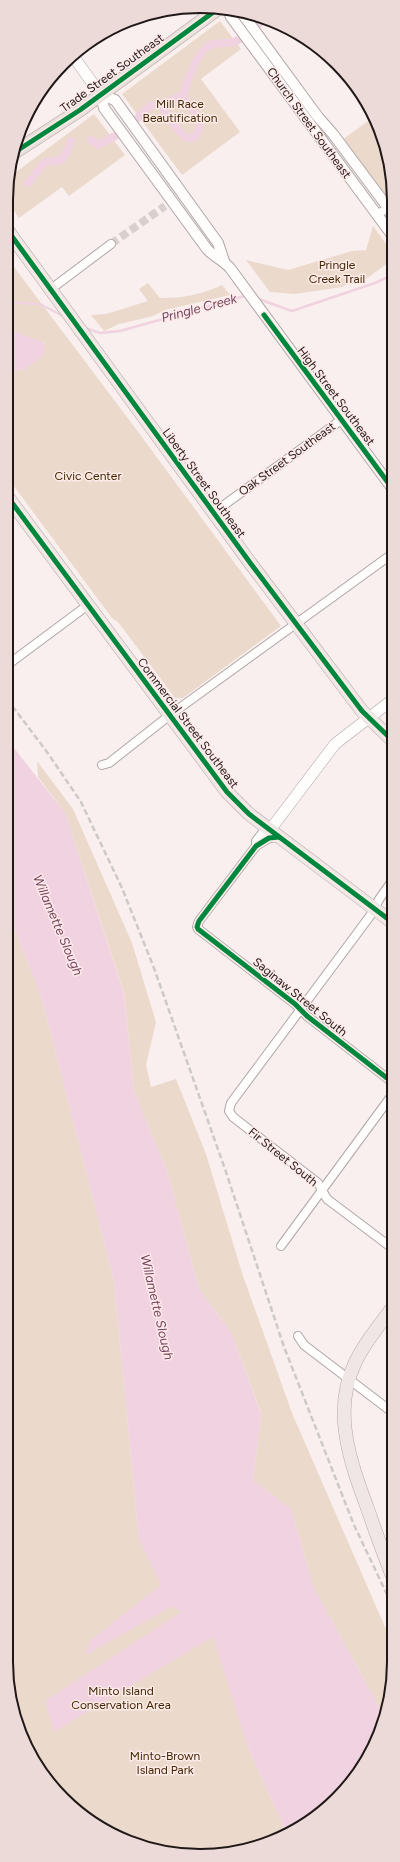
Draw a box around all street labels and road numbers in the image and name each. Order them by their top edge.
street label: Trade Street Southeast [58,31,167,115]
street label: Church Street Southeast [264,65,354,182]
street label: High Street Southeast [294,344,378,449]
street label: Oak Street Southeast [236,419,338,499]
street label: Liberty Street Southeast [160,425,249,541]
street label: Commercial Street Southeast [134,655,242,791]
street label: Saginaw Street South [250,955,350,1040]
street label: Fir Street South [246,1125,321,1189]

